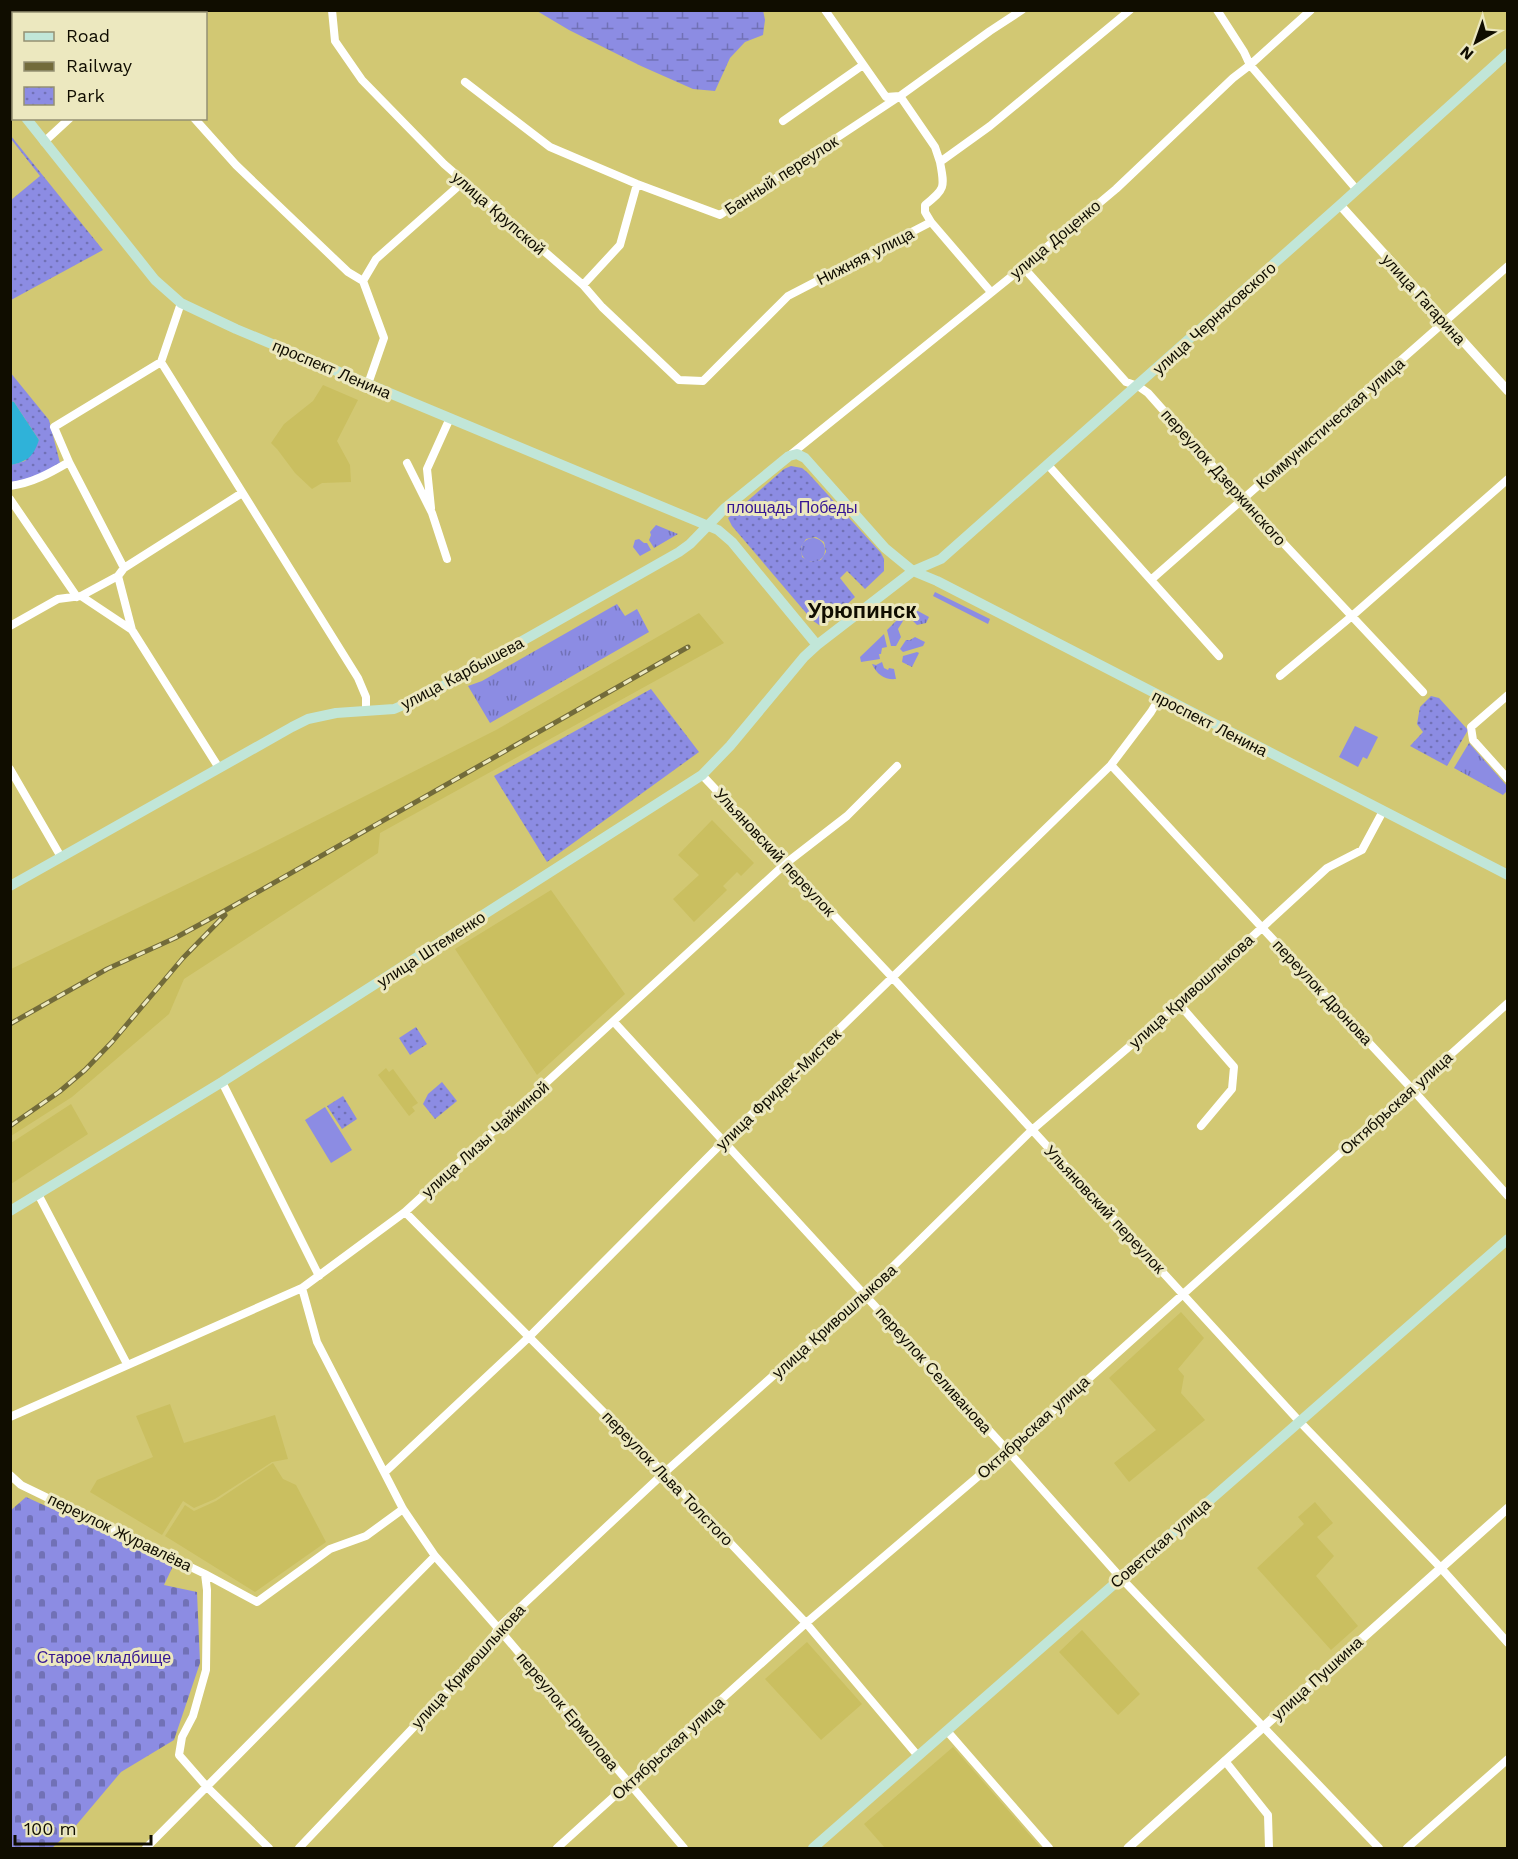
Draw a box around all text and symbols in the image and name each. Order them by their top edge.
legend [12,12,207,120]
north arrow [1446,12,1506,72]
text: Road [66,25,110,46]
text: N [1456,42,1477,64]
text: Railway [66,55,133,76]
text: Park [66,85,105,106]
street label: Банный переулок [721,131,842,219]
street label: улица Крупской [448,168,549,259]
street label: улица Доценко [1006,196,1104,283]
street label: Нижняя улица [813,224,917,289]
street label: улица Гагарина [1378,250,1470,349]
street label: улица Черняховского [1149,258,1280,379]
street label: проспект Ленина [270,336,394,403]
street label: Коммунистическая улица [1252,354,1408,493]
street label: переулок Дзержинского [1157,405,1290,550]
park label: площадь Победы [726,498,858,517]
district label: Урюпинск [808,598,917,623]
street label: улица Карбышева [398,633,527,714]
street label: проспект Ленина [1149,686,1271,761]
street label: Ульяновский переулок [710,784,840,921]
street label: улица Штеменко [374,907,489,991]
street label: улица Кривошлыкова [1125,930,1258,1052]
street label: переулок Дронова [1269,936,1376,1049]
street label: улица Фридек-Мистек [712,1024,845,1154]
street label: Октябрьская улица [1336,1048,1456,1159]
street label: улица Лизы Чайкиной [418,1077,553,1201]
street label: Ульяновский переулок [1040,1141,1170,1278]
street label: улица Кривошлыкова [768,1260,901,1382]
street label: переулок Селиванова [872,1303,996,1438]
street label: Октябрьская улица [973,1372,1093,1483]
street label: переулок Льва Толстого [598,1407,737,1550]
street label: переулок Журавлёва [45,1489,195,1576]
street label: Советская улица [1106,1495,1214,1592]
street label: улица Кривошлыкова [408,1600,529,1732]
street label: улица Пушкина [1268,1633,1367,1724]
park label: Старое кладбище [37,1648,171,1667]
street label: переулок Ермолова [513,1648,623,1774]
street label: Октябрьская улица [608,1693,728,1804]
scale bar [15,1808,152,1846]
text: 100 m [24,1818,77,1839]

